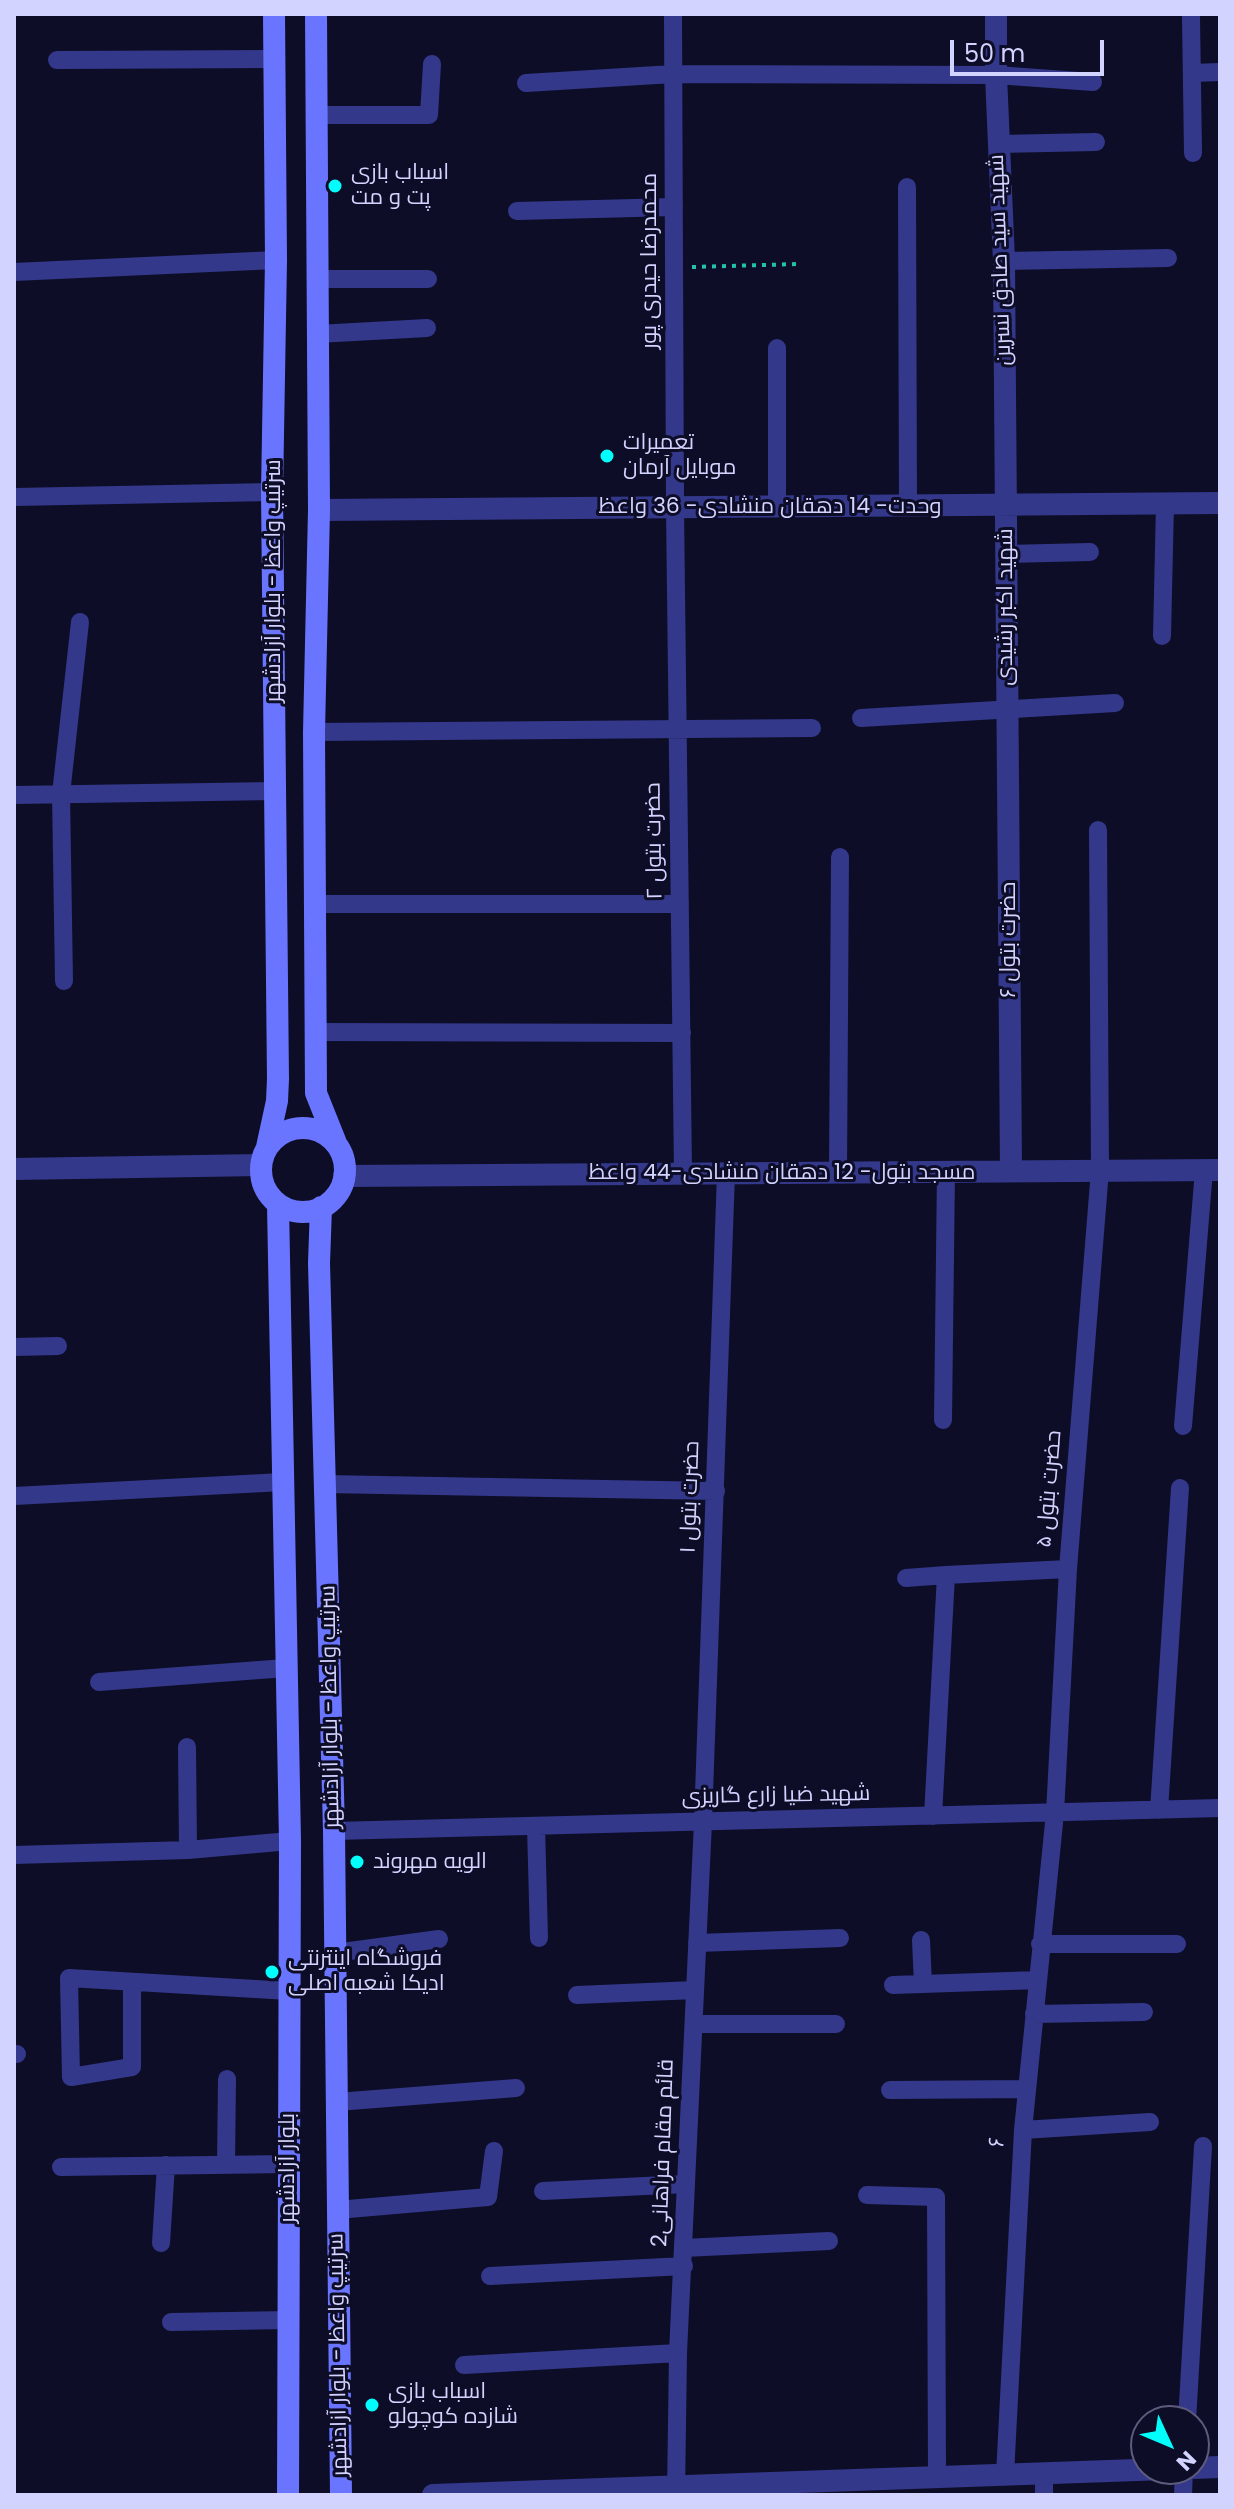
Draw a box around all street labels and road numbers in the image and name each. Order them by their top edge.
street label: شهید سید صادق نسرین [984,154,1018,366]
street label: محمدرضا حیدری پور [637,173,663,349]
street label: سرتیپ واعظ - بلوار آزادشهر [261,459,287,703]
street label: وحدت- 14 دهقان منشادی- 36 واعظ [599,494,941,520]
street label: شهید اکبر رشیدی [993,528,1019,686]
street label: حضرت بتول ۲ [641,782,669,900]
street label: حضرت بتول ۶ [996,882,1022,998]
street label: مسجد بتول- 12 دهقان منشادی-44 واعظ [589,1160,975,1186]
street label: حضرت بتول ۵ [1032,1429,1068,1549]
street label: حضرت بتول ۱ [676,1440,706,1554]
street label: سرتیپ واعظ - بلوار آزادشهر [316,1585,346,1829]
street label: شهید ضیا زارع گاریزی [682,1781,870,1811]
street label: 2قائم مقام فراهانی [648,2058,680,2248]
street label: بلوار آزادشهر [275,2113,301,2223]
street label: ۶ [985,2136,1011,2148]
street label: سرتیپ واعظ - بلوار آزادشهر [324,2233,354,2477]

